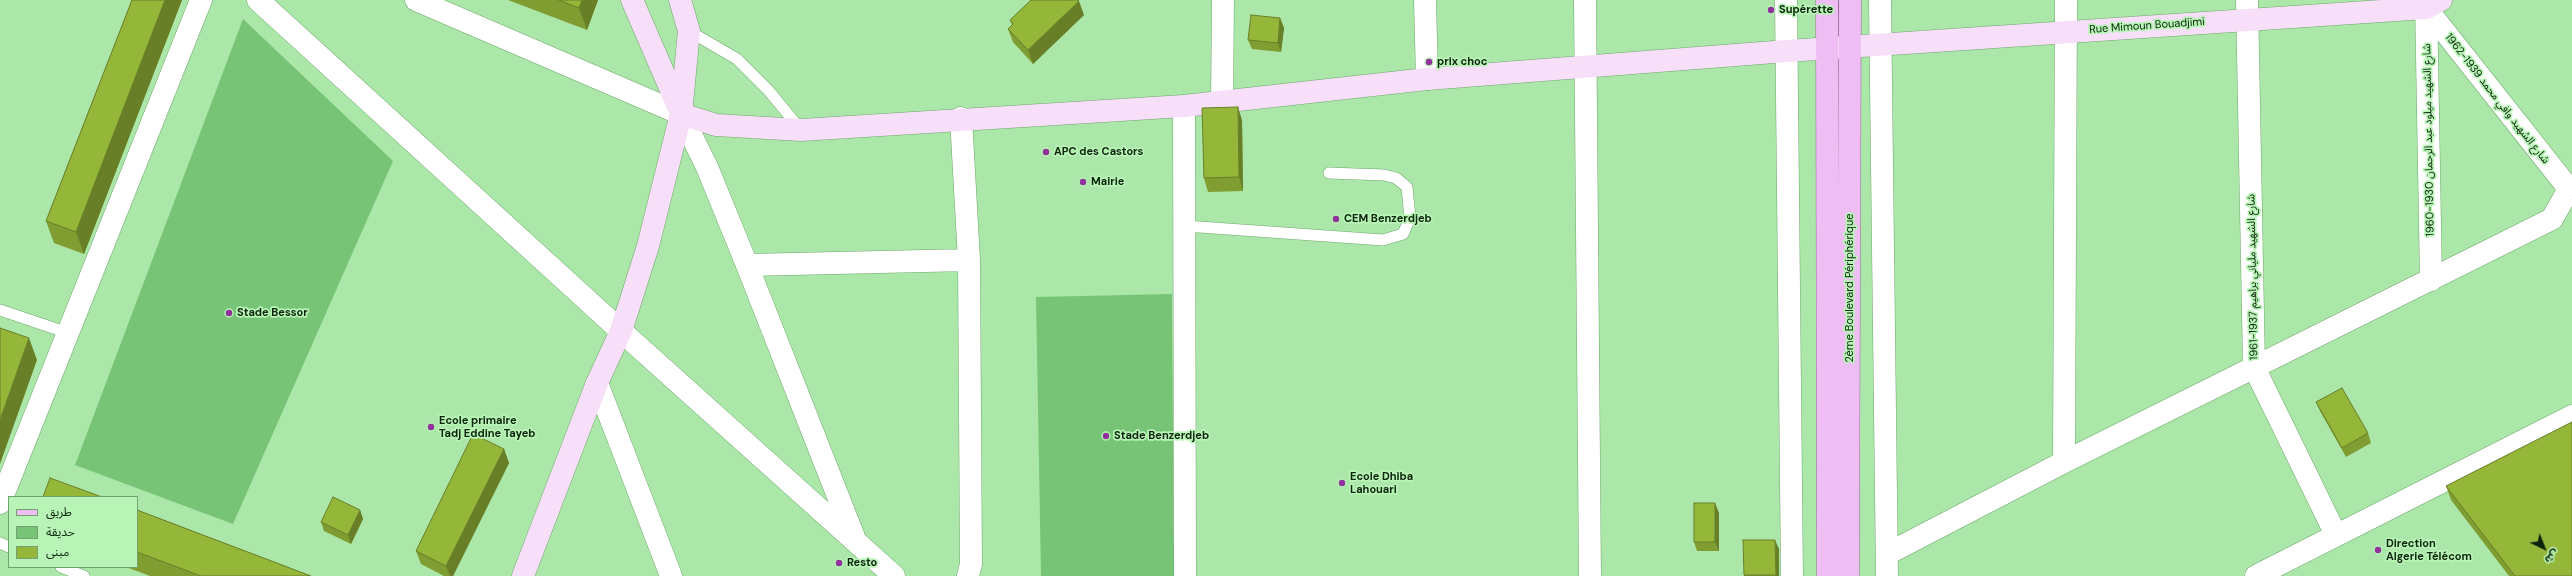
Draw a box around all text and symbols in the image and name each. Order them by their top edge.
place label: Supérette [1779,3,1833,17]
marker: Supérette [1766,5,1776,15]
street label: Rue Mimoun Bouadjimi [2089,15,2205,37]
street label: شارع الشهيد وافي محمد 1939-1962 [2442,31,2552,167]
street label: شارع الشهيد ميلود عبد الرحمان 1930-1960 [2421,43,2437,237]
place label: prix choc [1437,55,1487,69]
marker: prix choc [1424,57,1434,67]
place label: APC des Castors [1054,145,1143,159]
marker: APC des Castors [1041,147,1051,157]
place label: Mairie [1091,175,1124,189]
marker: Mairie [1078,177,1088,187]
street label: شارع الشهيد ملياني براهيم 1937-1961 [2245,194,2261,360]
place label: CEM Benzerdjeb [1344,212,1432,226]
street label: 2ème Boulevard Périphérique [1843,213,1857,363]
marker: CEM Benzerdjeb [1331,214,1341,224]
place label: Stade Bessor [237,306,308,320]
marker: Stade Bessor [224,308,234,318]
place label: Ecole primaire Tadj Eddine Tayeb [439,414,536,440]
marker: Ecole primaire Tadj Eddine Tayeb [426,422,436,432]
place label: Stade Benzerdjeb [1114,429,1209,443]
marker: Stade Benzerdjeb [1101,431,1111,441]
place label: Ecole Dhiba Lahouari [1350,470,1413,496]
marker: Ecole Dhiba Lahouari [1337,478,1347,488]
legend [8,496,138,568]
text: طريق [46,504,72,520]
text: حديقة [46,524,75,540]
north arrow [2524,528,2564,568]
place label: Direction Algerie Télécom [2386,537,2472,563]
text: مبنى [46,544,69,560]
marker: Direction Algerie Télécom [2373,545,2383,555]
text: ش [2542,547,2562,567]
place label: Resto [847,556,877,570]
marker: Resto [834,558,844,568]

